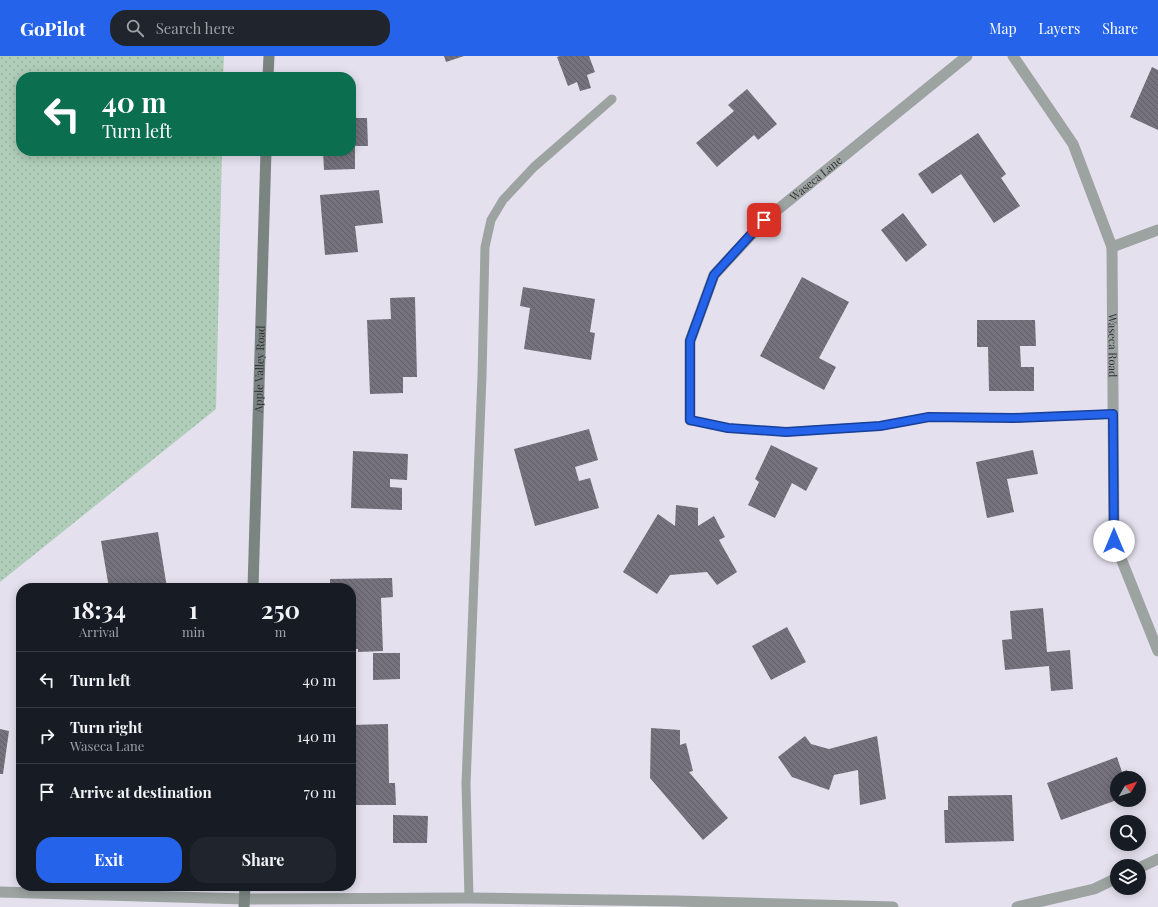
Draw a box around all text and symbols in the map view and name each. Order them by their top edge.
search box [110,10,390,46]
text: GoPilot [20,15,86,41]
icon: search [124,17,146,39]
text: Search here [156,18,235,38]
text: Map [989,19,1017,38]
text: Layers [1039,19,1080,38]
text: Share [1102,19,1138,38]
text: 40 m [102,83,167,120]
icon: left [36,88,88,140]
text: Turn left [102,119,172,143]
street label: Waseca Lane [786,152,845,204]
pin [747,203,781,237]
icon: arrive [753,209,775,231]
street label: Waseca Road [1105,312,1121,378]
street label: Apple Valley Road [250,325,268,414]
position arrow [1093,520,1135,562]
text: 18:34 [72,593,126,625]
text: 1 [189,593,198,625]
text: 250 [261,593,300,625]
text: Arrival [79,623,119,640]
text: min [182,623,205,640]
text: m [275,623,286,640]
icon: left [36,669,58,691]
text: Turn left [70,670,131,690]
text: 40 m [303,670,336,690]
text: Turn right [70,717,143,737]
icon: right [36,725,58,747]
text: 140 m [297,726,336,746]
text: Waseca Lane [70,737,144,754]
north arrow [1110,771,1146,807]
map controls [1110,771,1146,895]
icon: arrive [36,781,58,803]
text: Arrive at destination [70,782,212,802]
text: 70 m [304,782,336,802]
button: search [1110,815,1146,851]
button: Exit [36,837,182,883]
button: Share [190,837,336,883]
button: layers [1110,859,1146,895]

